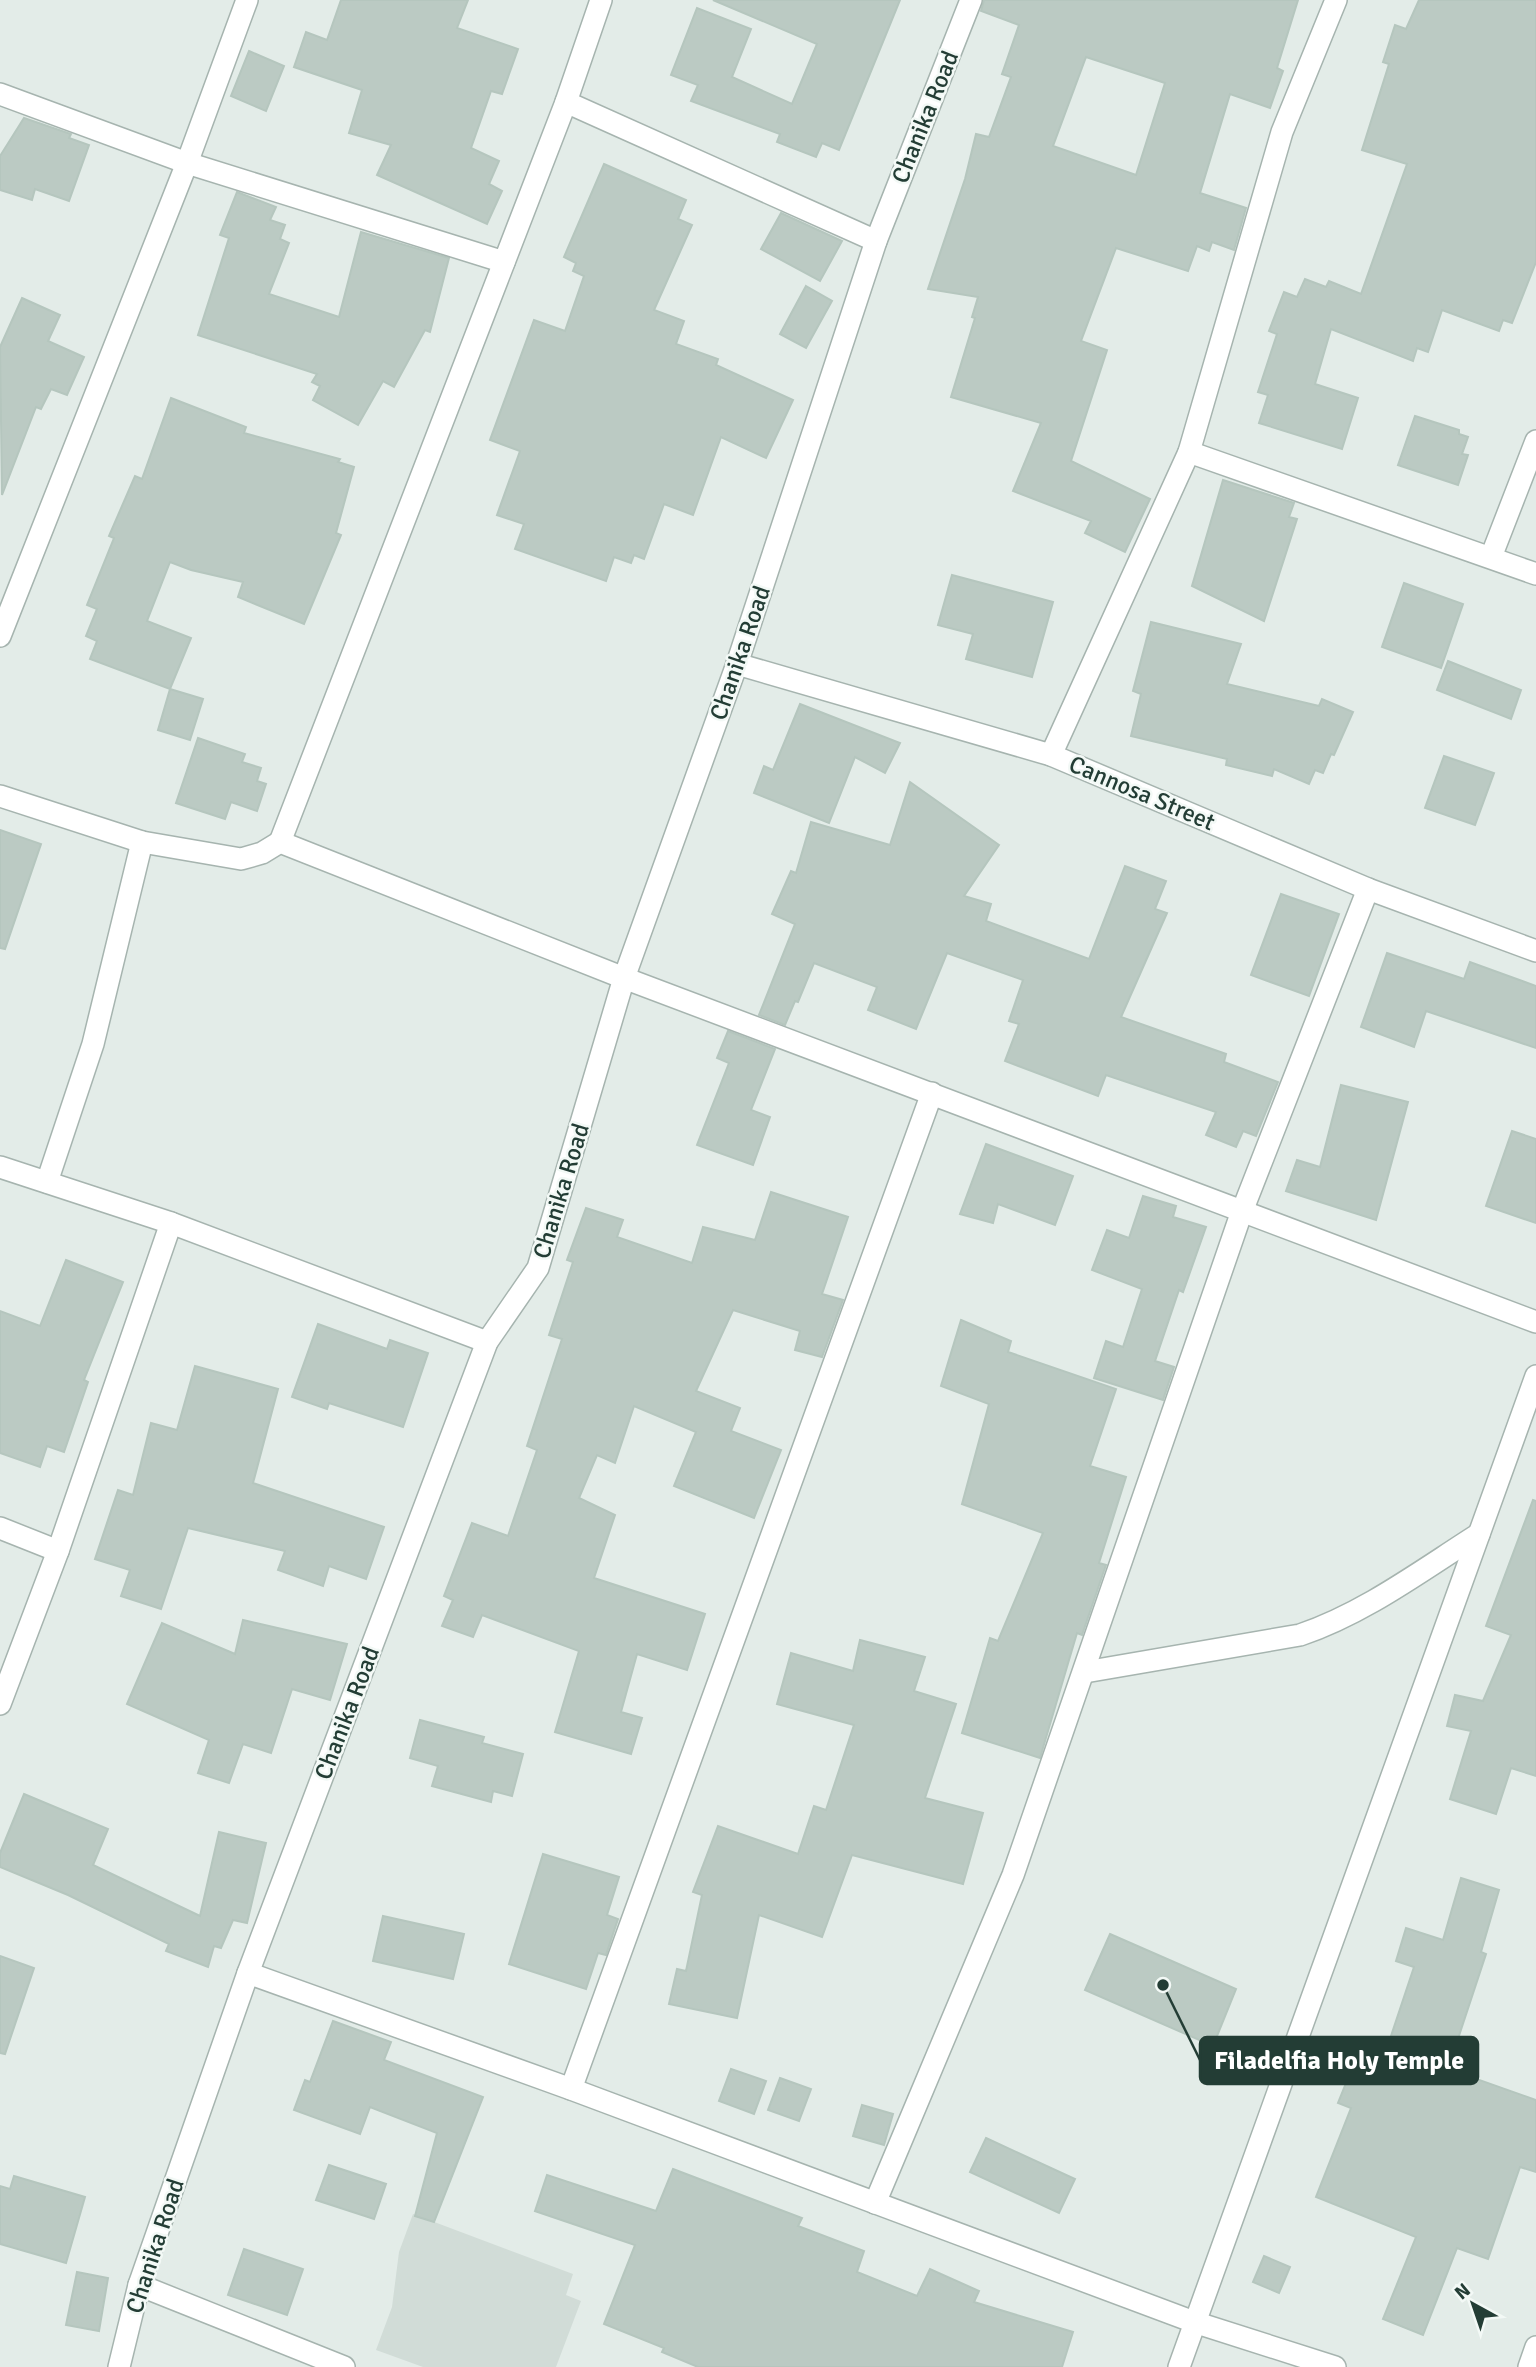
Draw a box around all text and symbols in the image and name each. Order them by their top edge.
street label: Chanika Road [885,46,965,188]
street label: Chanika Road [703,582,777,724]
street label: Cannosa Street [1065,749,1219,837]
street label: Chanika Road [526,1120,596,1262]
street label: Chanika Road [308,1642,386,1784]
callout: Filadelfia Holy Temple [1200,2037,1478,2084]
text: Filadelfia Holy Temple [1214,2045,1464,2077]
street label: Chanika Road [119,2175,191,2317]
north arrow [1438,2269,1508,2339]
text: N [1450,2278,1475,2305]

